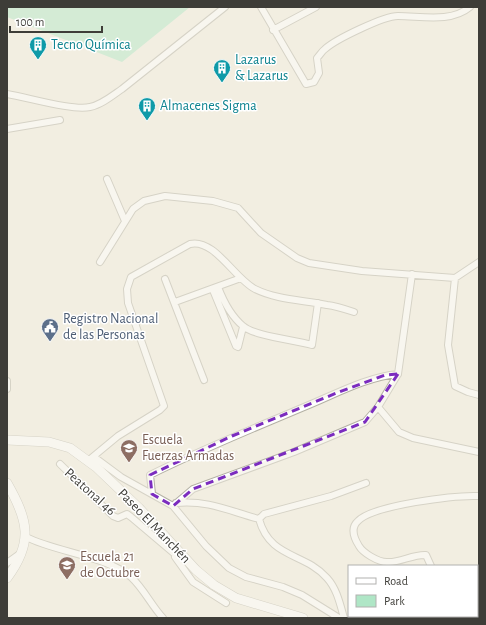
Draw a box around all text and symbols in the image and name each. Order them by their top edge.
scale bar [10,8,102,34]
text: 100 m [16,16,44,28]
building icon: Tecno Química [28,35,48,60]
place label: Tecno Química [51,38,131,52]
place label: Lazarus & Lazarus [235,53,288,83]
building icon: Lazarus & Lazarus [212,58,232,83]
building icon: Almacenes Sigma [137,96,157,121]
place label: Almacenes Sigma [160,99,257,113]
place label: Registro Nacional de las Personas [63,312,159,342]
public building icon: Registro Nacional de las Personas [40,317,60,342]
place label: Escuela Fuerzas Armadas [142,433,234,463]
school or university icon: Escuela Fuerzas Armadas [119,438,139,463]
street label: Peatonal 46 [62,466,118,518]
street label: Paseo El Manchén [115,486,193,566]
place label: Escuela 21 de Octubre [80,550,140,580]
school or university icon: Escuela 21 de Octubre [57,555,77,580]
legend [348,565,478,617]
text: Road [384,575,408,587]
text: Park [384,595,405,607]

